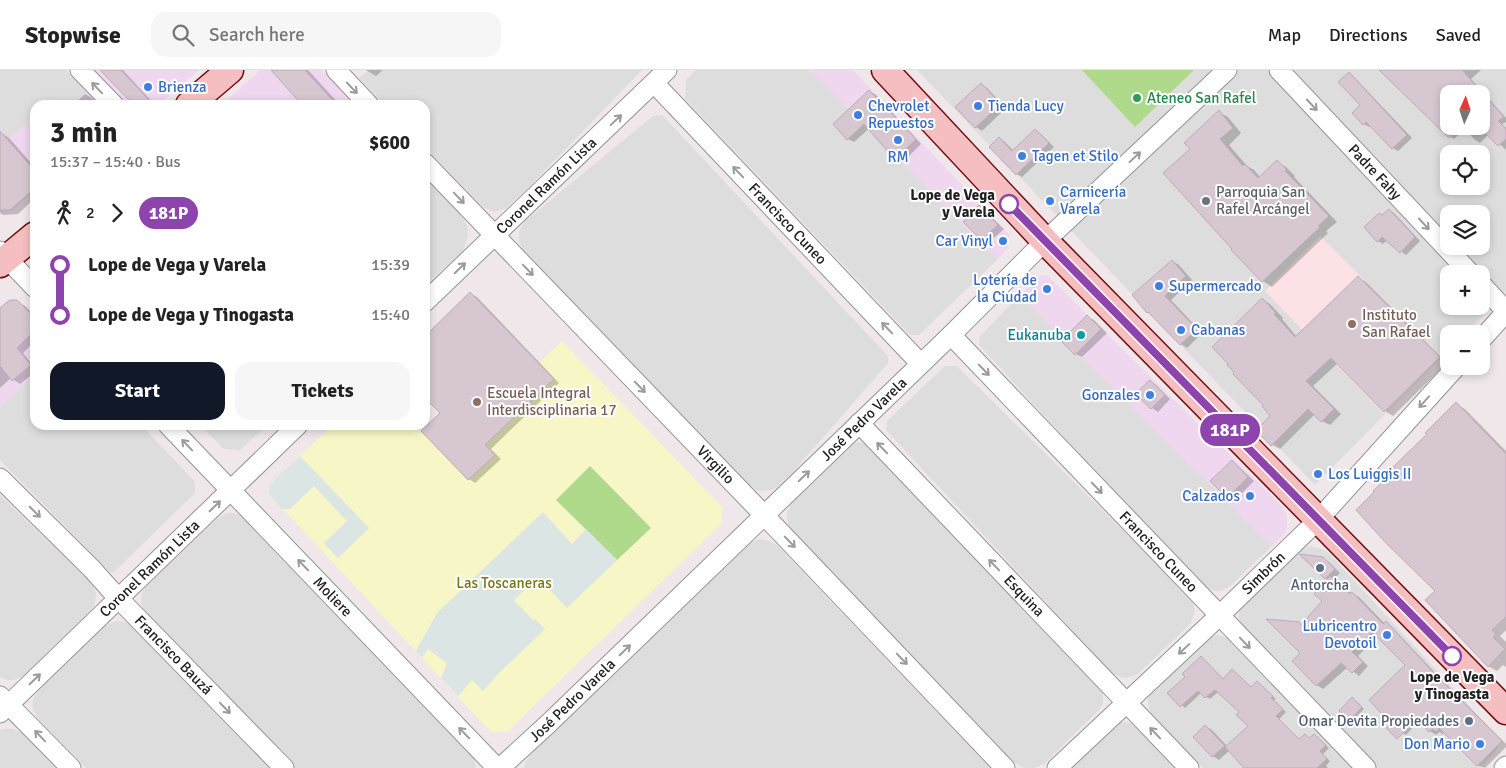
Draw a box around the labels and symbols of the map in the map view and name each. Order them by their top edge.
place label: Brienza [158,78,207,96]
one-way arrow [91,81,103,94]
marker: Brienza [142,81,154,93]
one-way arrow [346,81,358,93]
north arrow [1440,85,1490,135]
place label: Ateneo San Rafel [1147,89,1256,107]
marker: Ateneo San Rafel [1131,92,1143,104]
place label: Chevrolet Repuestos [868,97,934,132]
place label: Tienda Lucy [988,97,1064,115]
one-way arrow [1306,99,1318,112]
marker: Tienda Lucy [972,100,984,112]
marker: Chevrolet Repuestos [852,109,864,121]
one-way arrow [609,114,621,126]
street label: Coronel Ramón Lista [492,134,600,238]
marker: RM [892,134,904,146]
street label: Padre Fahy [1345,140,1405,203]
place label: Tagen et Stilo [1032,147,1119,165]
place label: RM [887,148,909,166]
marker: Tagen et Stilo [1016,150,1028,162]
one-way arrow [1129,151,1141,163]
one-way arrow [733,167,745,179]
street label: Francisco Cuneo [745,179,831,268]
place label: Carnicería Varela [1060,183,1126,218]
place label: Parroquia San Rafel Arcángel [1216,183,1310,218]
place label: Lope de Vega y Varela [910,186,995,221]
one-way arrow [453,192,465,205]
marker: Lope de Vega y Varela [999,194,1019,214]
marker: Carnicería Varela [1044,195,1056,207]
marker: Parroquia San Rafel Arcángel [1200,195,1212,207]
one-way arrow [1418,217,1430,230]
place label: Car Vinyl [936,232,993,250]
marker: Car Vinyl [997,235,1009,247]
one-way arrow [454,262,466,274]
one-way arrow [522,264,534,276]
place label: Lotería de la Ciudad [973,271,1037,306]
place label: Supermercado [1169,277,1262,295]
marker: Supermercado [1153,280,1165,292]
marker: Lotería de la Ciudad [1041,283,1053,295]
place label: Instituto San Rafael [1362,306,1430,341]
marker: Instituto San Rafael [1346,318,1358,330]
place label: Cabanas [1191,321,1246,339]
one-way arrow [881,322,893,334]
marker: Cabanas [1175,324,1187,336]
place label: Eukanuba [1007,326,1071,344]
marker: Eukanuba [1075,329,1087,341]
one-way arrow [978,364,990,377]
street label: José Pedro Varela [817,374,910,465]
one-way arrow [634,381,647,393]
place label: Escuela Integral Interdisciplinaria 17 [487,384,616,419]
place label: Gonzales [1082,386,1140,404]
marker: Gonzales [1144,389,1156,401]
marker: Escuela Integral Interdisciplinaria 17 [471,396,483,408]
one-way arrow [1419,396,1430,409]
line badge: 181P [1195,414,1265,446]
one-way arrow [181,439,194,451]
one-way arrow [876,441,888,454]
street label: Virgilio [693,442,738,488]
place label: Los Luiggis II [1328,465,1411,483]
marker: Los Luiggis II [1312,468,1324,480]
one-way arrow [798,470,810,482]
one-way arrow [1091,481,1103,494]
place label: Calzados [1182,487,1240,505]
marker: Calzados [1244,490,1256,502]
one-way arrow [208,500,221,512]
one-way arrow [28,506,41,518]
street label: Francisco Cuneo [1116,507,1202,596]
street label: Coronel Ramón Lista [96,516,203,621]
one-way arrow [784,535,796,548]
street label: Simbrón [1238,548,1289,598]
one-way arrow [297,559,309,571]
one-way arrow [988,559,1000,571]
marker: Antorcha [1314,562,1326,574]
street label: Esquina [1000,571,1048,620]
street label: Moliere [309,573,356,621]
park label: Las Toscaneras [456,574,552,592]
place label: Antorcha [1291,576,1349,594]
street label: Francisco Bauzá [131,612,216,698]
place label: Lubricentro Devotoil [1303,617,1377,652]
marker: Lubricentro Devotoil [1381,629,1393,641]
one-way arrow [1239,637,1252,649]
one-way arrow [1177,643,1190,655]
one-way arrow [618,644,631,656]
marker: Lope de Vega y Tinogasta [1442,646,1462,666]
one-way arrow [896,653,908,666]
street label: José Pedro Varela [525,655,619,746]
place label: Lope de Vega y Tinogasta [1410,668,1495,703]
one-way arrow [29,673,41,685]
one-way arrow [219,702,231,714]
place label: Omar Devita Propiedades [1299,712,1459,730]
marker: Omar Devita Propiedades [1463,715,1475,727]
one-way arrow [458,726,470,739]
one-way arrow [1149,727,1161,739]
one-way arrow [34,730,46,743]
place label: Don Mario [1404,735,1470,753]
marker: Don Mario [1474,738,1486,750]

